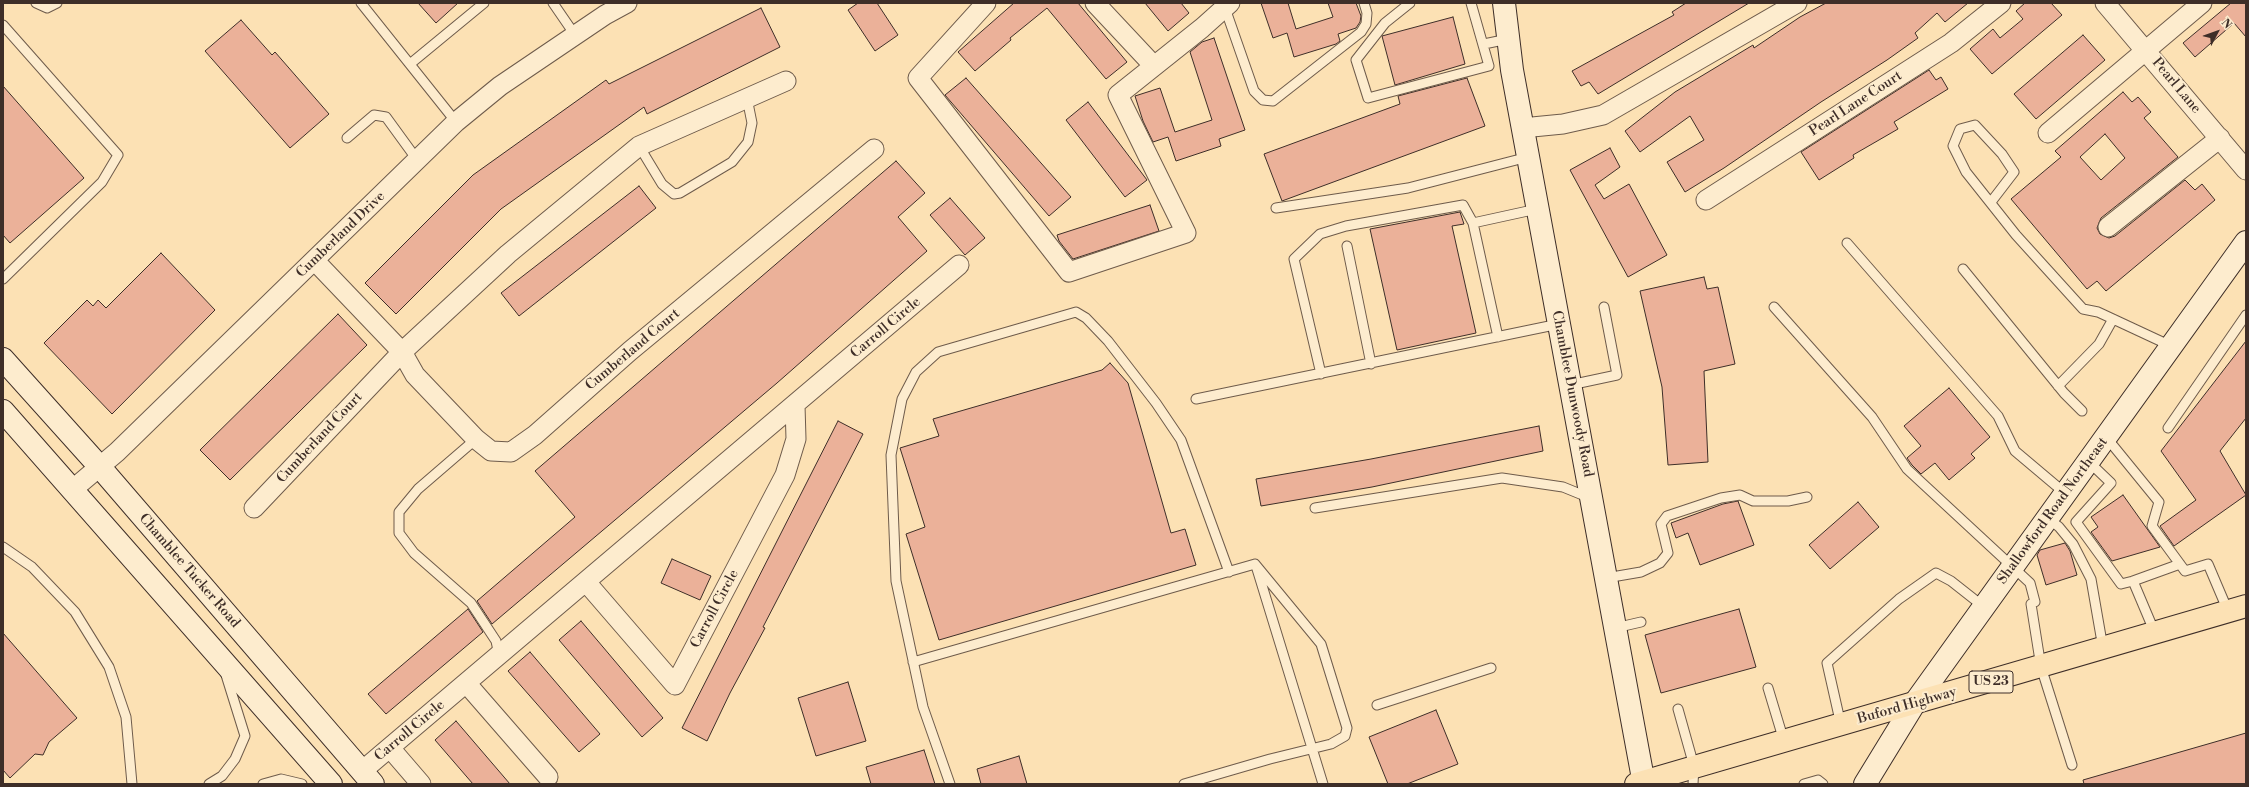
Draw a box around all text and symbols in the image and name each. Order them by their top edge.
north arrow [2197,12,2237,52]
text: N [2218,16,2234,32]
street label: Pearl Lane [2148,55,2204,117]
street label: Pearl Lane Court [1806,68,1906,140]
street label: Cumberland Drive [293,188,389,282]
street label: Carroll Circle [848,294,924,362]
street label: Cumberland Court [582,306,684,394]
street label: Chamblee Dunwoody Road [1548,309,1596,479]
street label: Cumberland Court [274,389,366,487]
street label: Shallowford Road Northeast [1994,434,2112,588]
street label: Chamblee Tucker Road [135,510,243,632]
street label: Carroll Circle [687,567,743,651]
road number: US 23 [1969,671,2013,693]
street label: Buford Highway [1856,684,1958,728]
street label: Carroll Circle [372,697,448,765]

